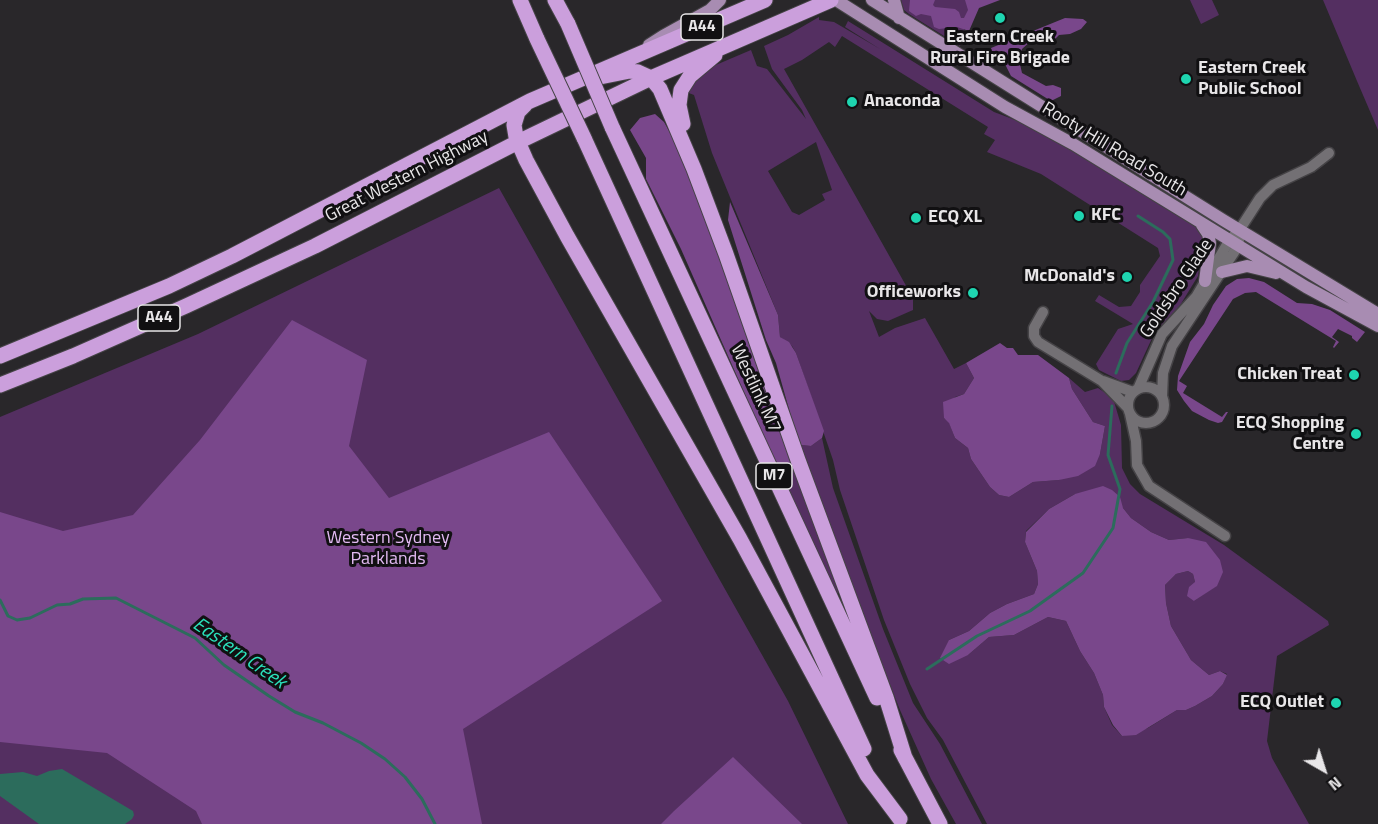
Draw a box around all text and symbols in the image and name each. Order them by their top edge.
marker: Eastern Creek Rural Fire Brigade [993,11,1007,25]
road number: A44 [681,14,723,40]
place label: Eastern Creek Rural Fire Brigade [930,27,1070,70]
place label: Eastern Creek Public School [1198,58,1306,100]
marker: Eastern Creek Public School [1179,72,1193,86]
place label: Anaconda [864,91,941,113]
marker: Anaconda [845,95,859,109]
street label: Rooty Hill Road South [1038,98,1190,202]
street label: Great Western Highway [322,127,492,227]
place label: KFC [1091,205,1121,227]
place label: ECQ XL [928,207,982,229]
marker: KFC [1072,209,1086,223]
marker: ECQ XL [909,211,923,225]
street label: Goldsbro Glade [1136,235,1218,343]
place label: McDonald's [1024,266,1115,288]
marker: McDonald's [1120,270,1134,284]
place label: Officeworks [867,282,961,304]
marker: Officeworks [966,286,980,300]
road number: A44 [138,305,180,331]
street label: Westlink M7 [725,341,785,437]
place label: Chicken Treat [1237,364,1342,386]
marker: Chicken Treat [1347,368,1361,382]
place label: ECQ Shopping Centre [1236,413,1344,456]
marker: ECQ Shopping Centre [1349,427,1363,441]
road number: M7 [756,463,792,489]
park label: Western Sydney Parklands [326,528,450,570]
water label: Eastern Creek [188,613,290,695]
place label: ECQ Outlet [1240,692,1324,714]
marker: ECQ Outlet [1329,696,1343,710]
north arrow [1294,740,1354,800]
text: N [1323,771,1347,797]

